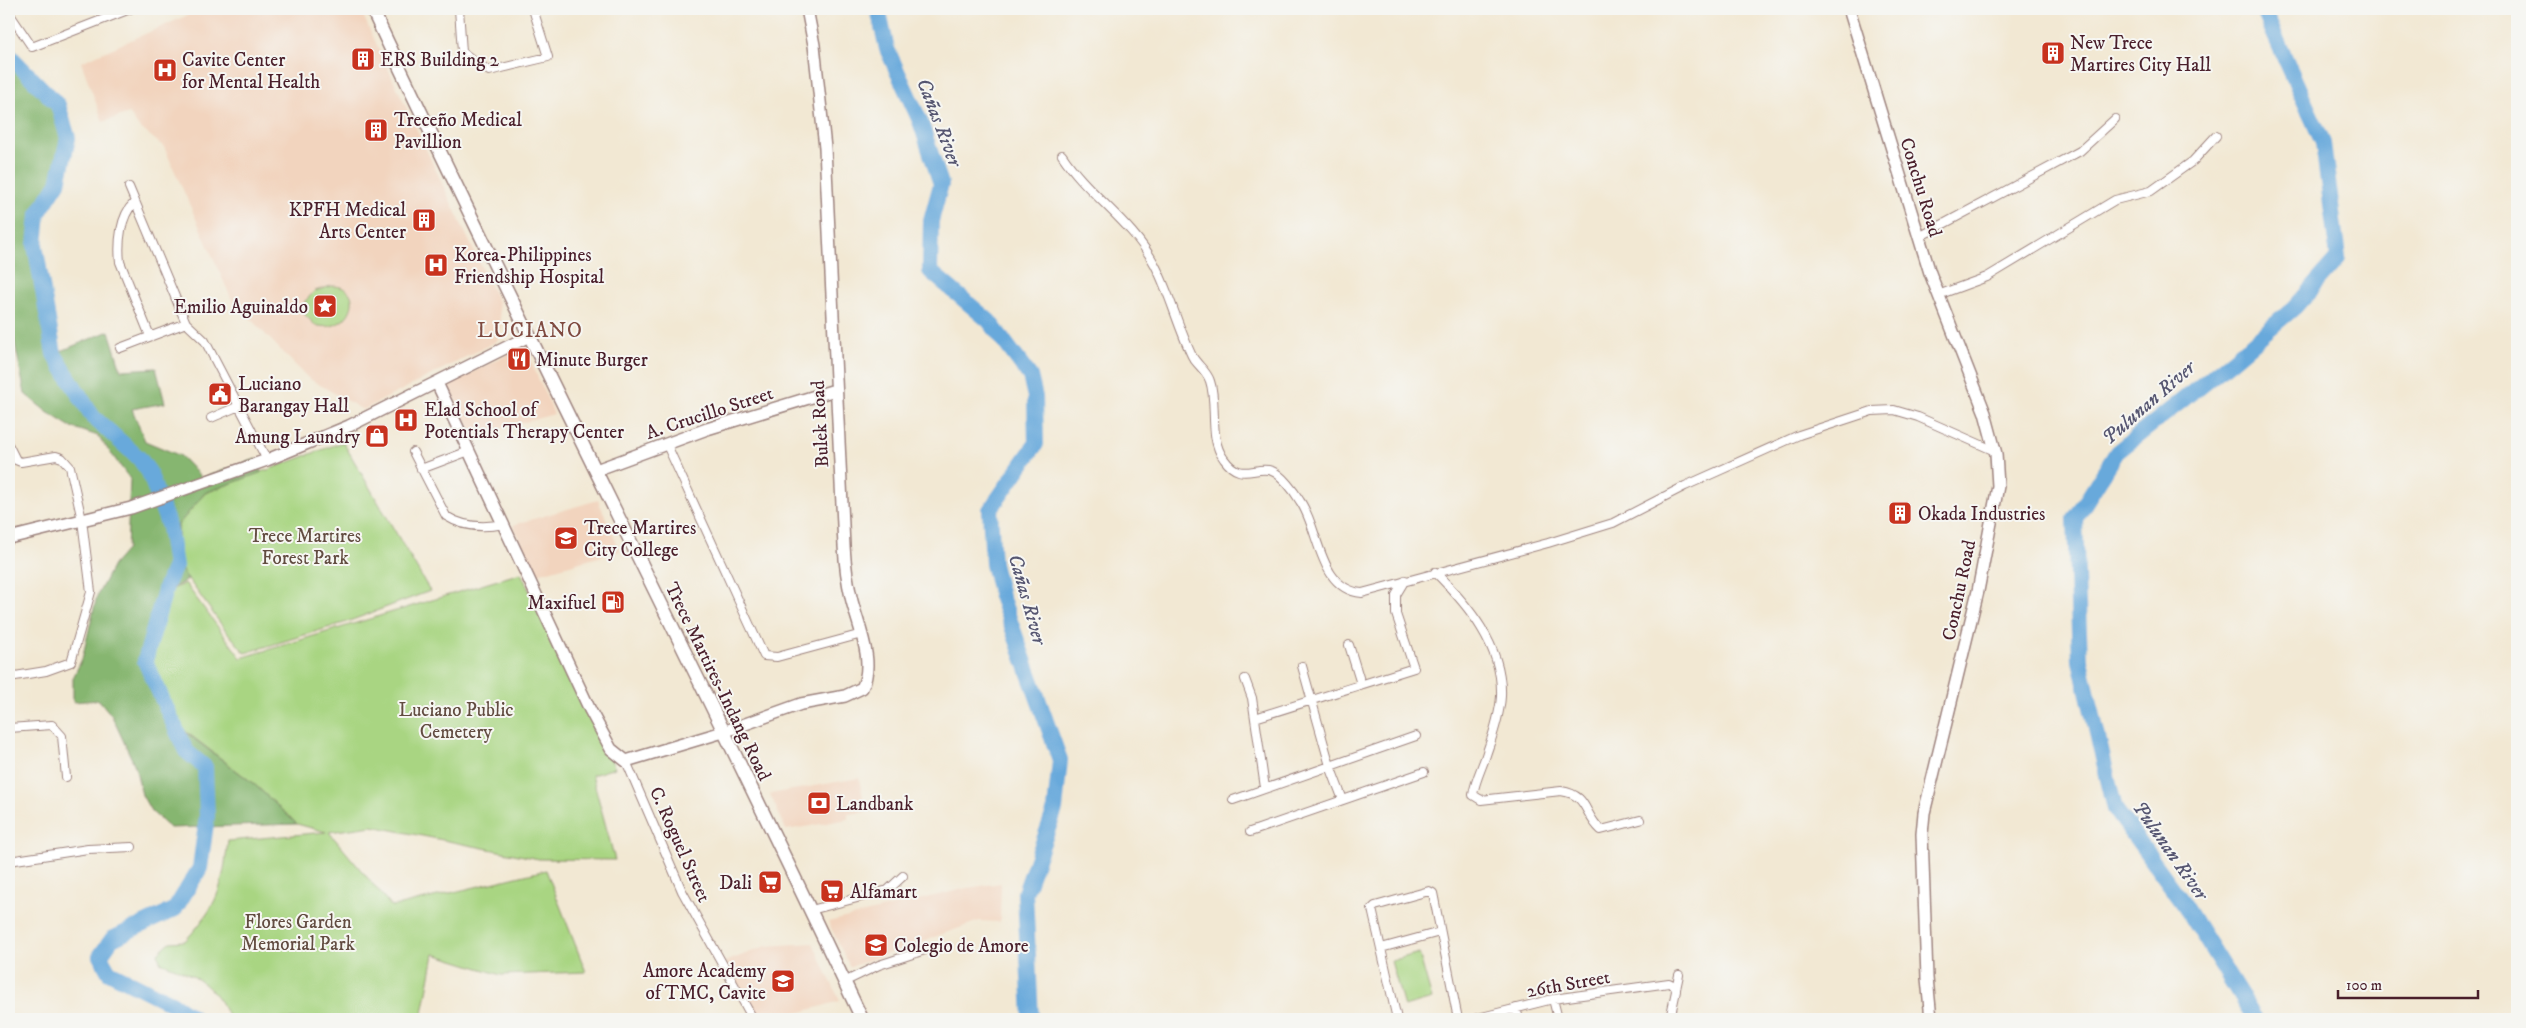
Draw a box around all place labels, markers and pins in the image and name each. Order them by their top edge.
place label: New Trece Martires City Hall [2070,32,2211,77]
building icon: New Trece Martires City Hall [2040,40,2066,66]
building icon: ERS Building 2 [350,46,376,72]
place label: Cavite Center for Mental Health [182,49,320,94]
place label: ERS Building 2 [380,49,500,72]
hospital icon: Cavite Center for Mental Health [152,57,178,83]
place label: Treceño Medical Pavillion [394,109,522,154]
building icon: Treceño Medical Pavillion [363,117,389,143]
place label: KPFH Medical Arts Center [289,199,406,244]
building icon: KPFH Medical Arts Center [411,207,437,233]
place label: Korea-Philippines Friendship Hospital [454,244,604,289]
hospital icon: Korea-Philippines Friendship Hospital [423,252,449,278]
place icon: Emilio Aguinaldo [312,293,338,319]
place label: Emilio Aguinaldo [174,296,308,319]
restaurant icon: Minute Burger [506,346,532,372]
place label: Minute Burger [536,349,648,372]
place label: Luciano Barangay Hall [238,373,349,418]
public building icon: Luciano Barangay Hall [207,381,233,407]
place label: Elad School of Potentials Therapy Center [424,399,624,444]
hospital icon: Elad School of Potentials Therapy Center [393,407,419,433]
shop icon: Amung Laundry [364,423,390,449]
place label: Amung Laundry [235,426,361,449]
building icon: Okada Industries [1887,500,1913,526]
place label: Okada Industries [1918,503,2045,526]
place label: Trece Martires City College [584,517,696,562]
school or university icon: Trece Martires City College [553,525,579,551]
fuel station icon: Maxifuel [600,589,626,615]
place label: Maxifuel [528,592,596,615]
bank icon: Landbank [806,790,832,816]
place label: Landbank [836,793,914,816]
supermarket icon: Dali [757,869,783,895]
place label: Dali [719,872,752,895]
supermarket icon: Alfamart [819,878,845,904]
place label: Alfamart [850,881,917,904]
school or university icon: Colegio de Amore [863,932,889,958]
place label: Colegio de Amore [894,935,1029,958]
place label: Amore Academy of TMC, Cavite [643,960,767,1005]
school or university icon: Amore Academy of TMC, Cavite [770,968,796,994]

